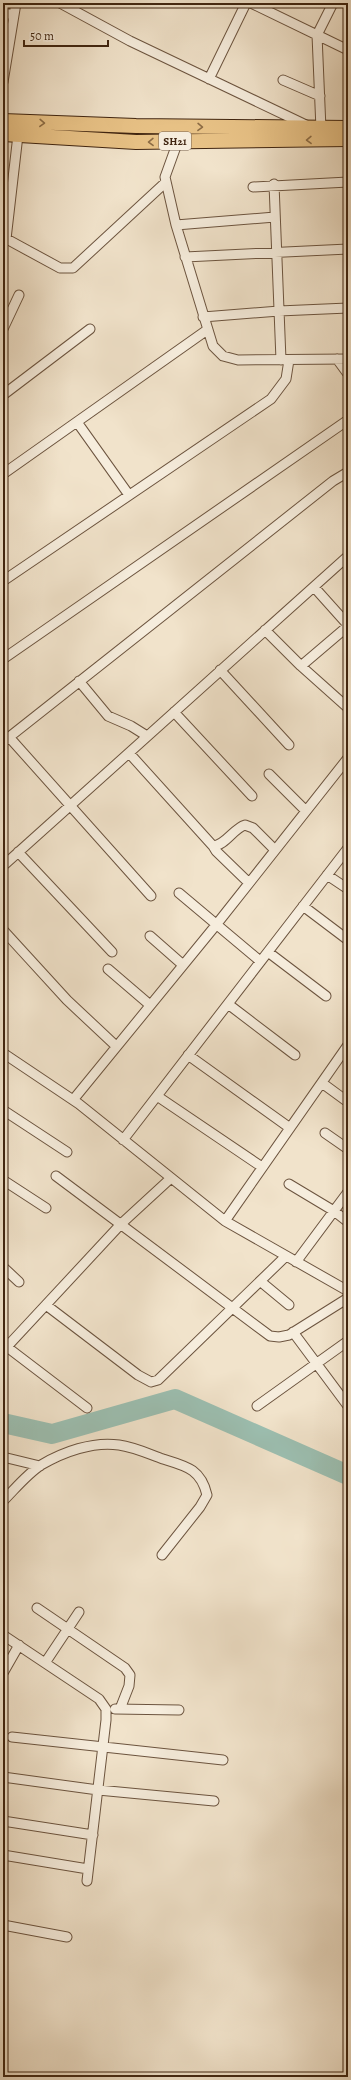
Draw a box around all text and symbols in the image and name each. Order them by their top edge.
scale bar [24,22,108,48]
text: 50 m [30,28,54,44]
one-way arrow [39,118,45,127]
one-way arrow [197,123,203,131]
road number: SH21 [159,132,191,150]
one-way arrow [306,135,312,144]
one-way arrow [148,138,154,146]

